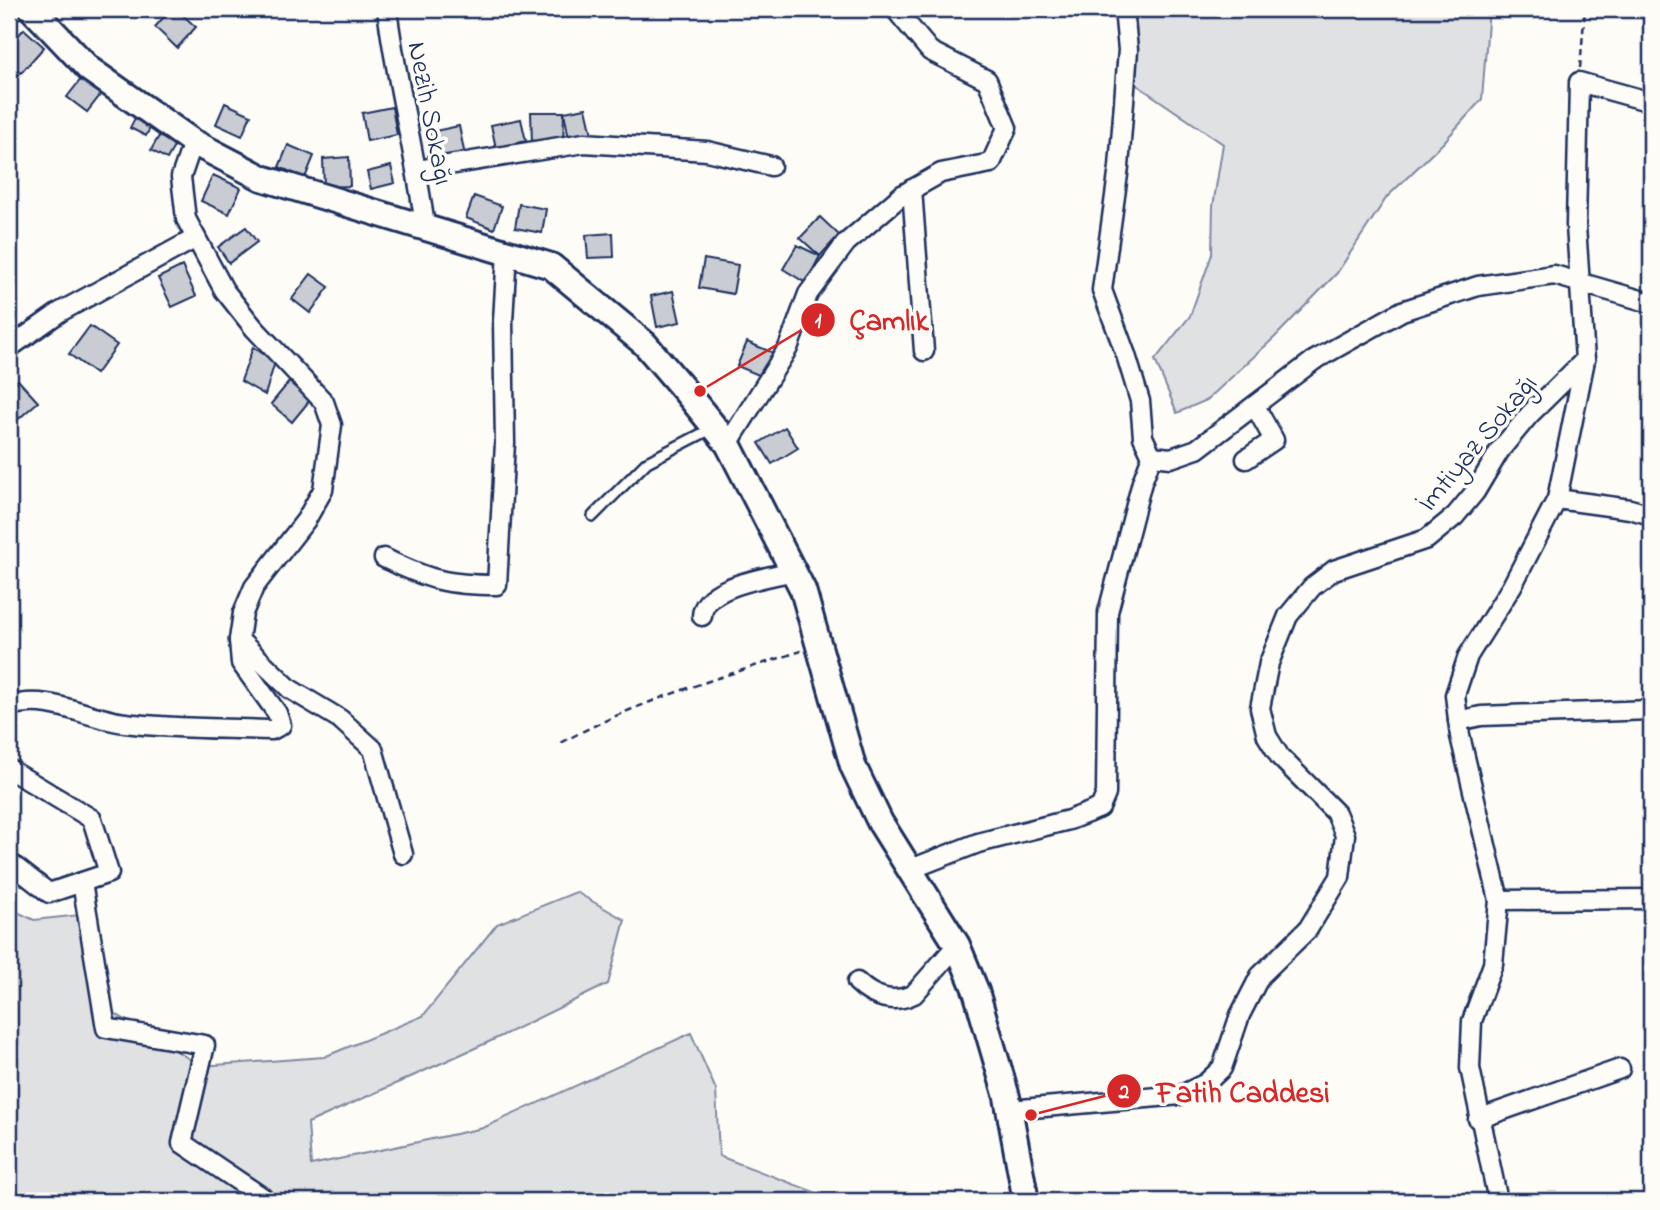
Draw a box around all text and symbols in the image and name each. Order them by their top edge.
street label: Nezih Sokağı [395,38,463,189]
callout: Çamlık [800,294,943,345]
text: Çamlık [849,301,930,345]
text: 1 [815,307,822,337]
street label: İmtiyaz Sokağı [1409,366,1549,522]
callout: Fatih Caddesi [1107,1066,1343,1117]
text: Fatih Caddesi [1154,1073,1330,1117]
text: 2 [1118,1078,1130,1108]

